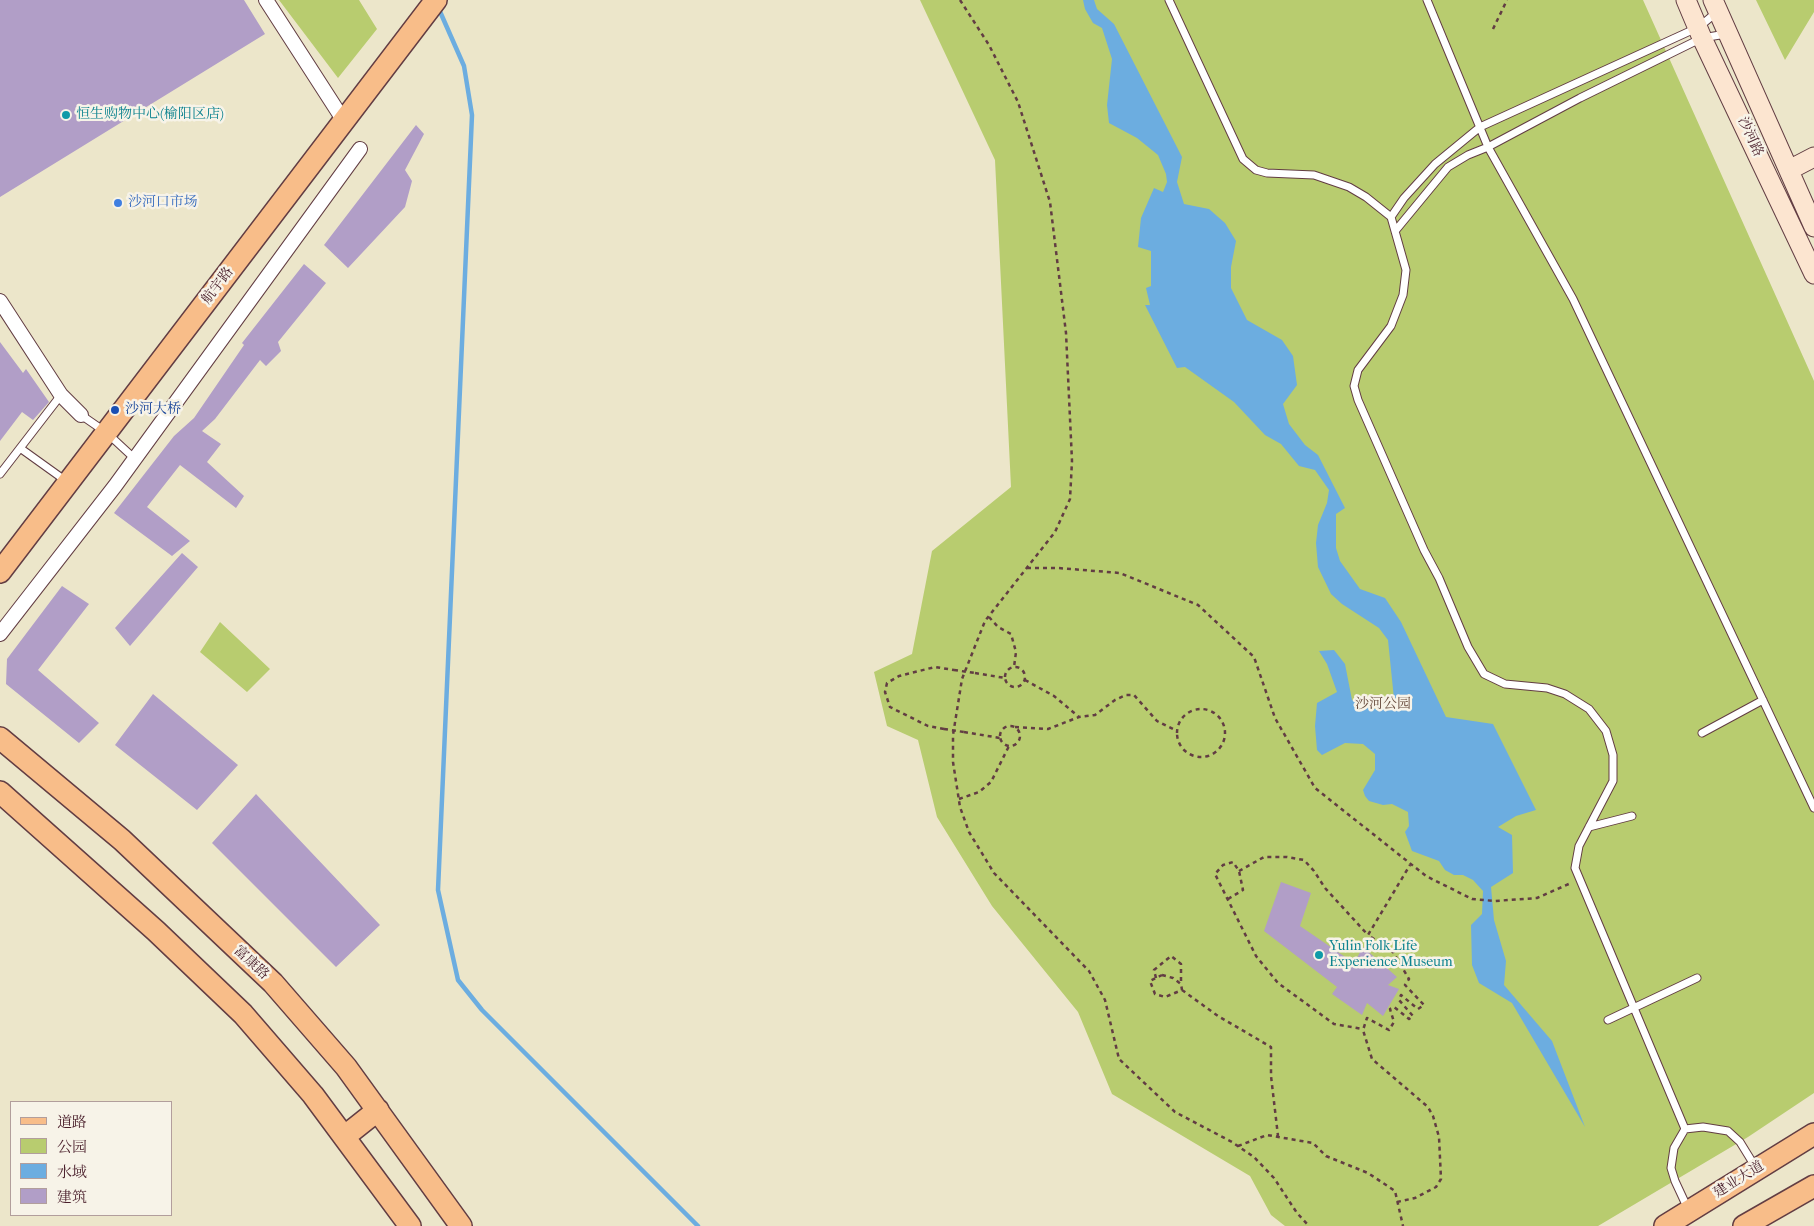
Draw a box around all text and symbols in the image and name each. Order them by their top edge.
place label: 恒生购物中心(榆阳区店) [76,107,224,123]
marker: 恒生购物中心(榆阳区店) [60,109,72,121]
street label: 沙河路 [1734,114,1766,160]
place label: 沙河口市场 [128,195,198,211]
marker: 沙河口市场 [112,197,124,209]
street label: 航宇路 [199,264,237,308]
place label: 沙河大桥 [125,402,181,418]
marker: 沙河大桥 [109,404,121,416]
park label: 沙河公园 [1355,697,1411,713]
place label: Yulin Folk Life Experience Museum [1329,939,1453,972]
street label: 富康路 [230,943,272,983]
marker: Yulin Folk Life Experience Museum [1313,949,1325,961]
legend [10,1101,172,1216]
text: 道路 [57,1113,87,1131]
text: 公园 [57,1138,87,1156]
street label: 建业大道 [1711,1158,1767,1202]
text: 水域 [57,1163,87,1181]
text: 建筑 [57,1188,87,1206]

